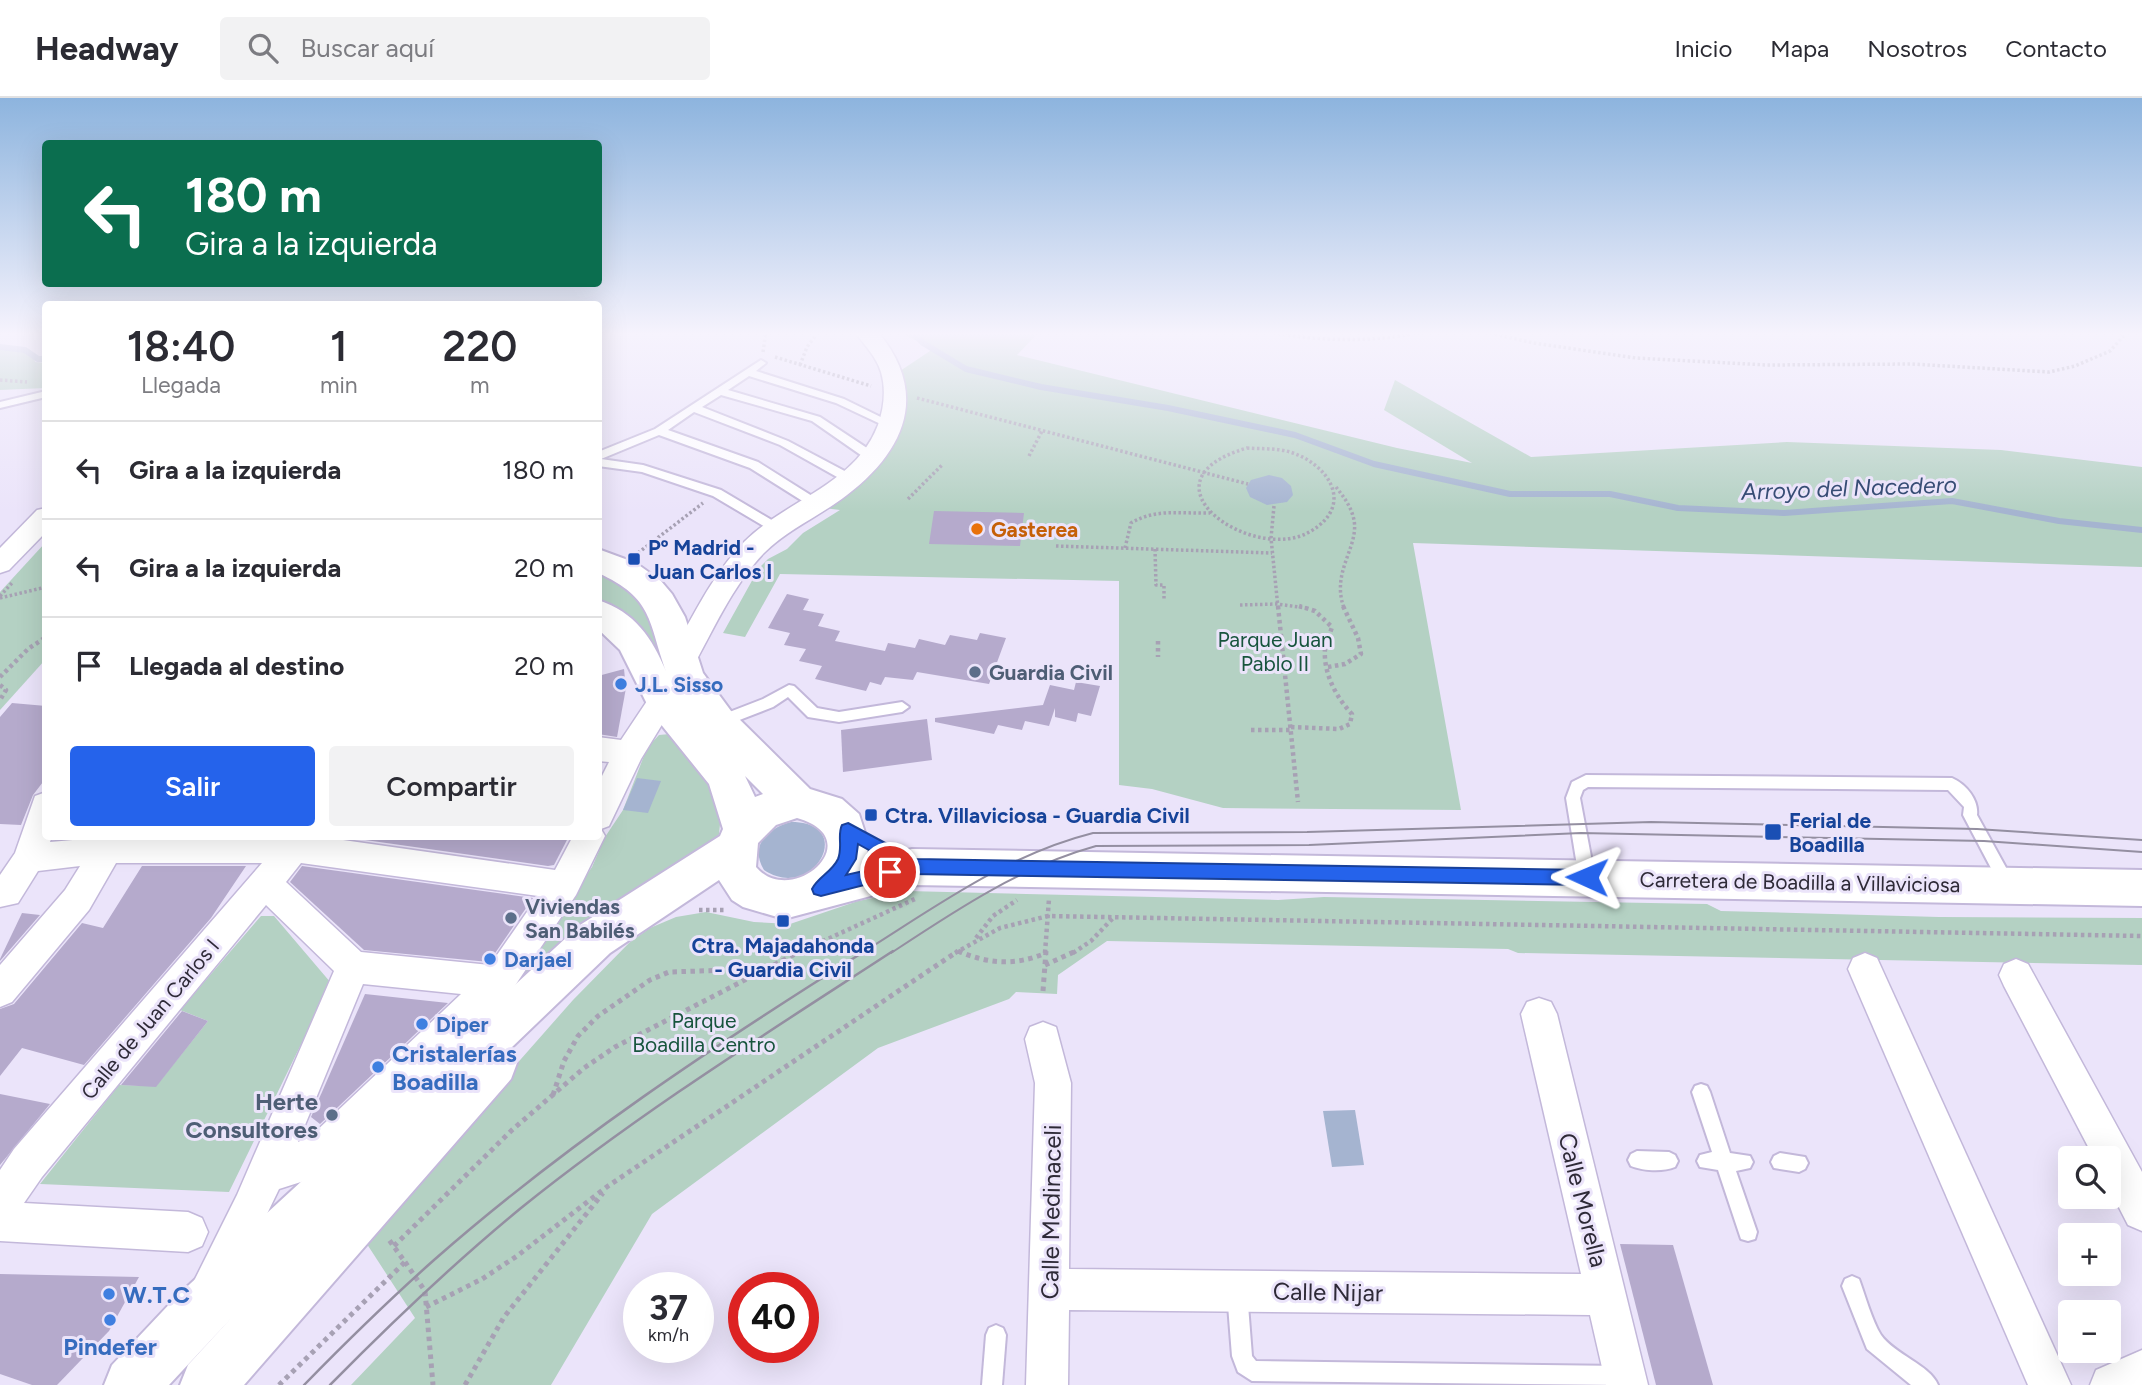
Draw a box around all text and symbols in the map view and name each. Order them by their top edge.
search box [220,17,710,80]
text: Headway [35,29,178,68]
icon: search [244,29,282,67]
text: Buscar aquí [300,32,434,64]
text: Inicio [1674,34,1732,63]
text: Mapa [1770,34,1829,63]
text: Nosotros [1867,34,1967,63]
text: Contacto [2005,34,2107,63]
text: 180 m [185,165,322,224]
icon: left [70,168,161,259]
text: Gira a la izquierda [185,225,438,263]
text: 18:40 [127,321,235,372]
text: 1 [330,321,348,372]
text: 220 [442,321,517,372]
text: Llegada [141,371,221,399]
text: min [320,371,358,399]
text: m [470,371,490,399]
icon: left [70,451,108,489]
text: Gira a la izquierda [129,454,341,486]
text: 180 m [502,454,574,486]
water label: Arroyo del Nacedero [1740,470,1957,506]
place label: Gasterea [991,517,1078,542]
marker: Gasterea [969,521,985,537]
place label: Pº Madrid - Juan Carlos I [648,535,772,584]
icon: left [70,549,108,587]
marker: Pº Madrid - Juan Carlos I [626,551,642,567]
text: Gira a la izquierda [129,552,341,584]
text: 20 m [514,552,574,584]
park label: Parque Juan Pablo II [1217,627,1333,676]
icon: arrive [70,647,108,685]
text: Llegada al destino [129,650,344,682]
text: 20 m [514,650,574,682]
place label: Guardia Civil [989,660,1113,685]
marker: Guardia Civil [967,664,983,680]
place label: J.L. Sisso [635,672,723,697]
marker: J.L. Sisso [613,676,629,692]
button: Salir [70,746,315,826]
button: Compartir [329,746,574,826]
place label: Ctra. Villaviciosa - Guardia Civil [885,803,1190,828]
marker: Ctra. Villaviciosa - Guardia Civil [863,807,879,823]
place label: Ferial de Boadilla [1789,808,1871,857]
marker: Ferial de Boadilla [1763,822,1783,842]
position arrow [1550,840,1624,914]
pin [860,842,920,902]
icon: arrive [871,853,909,891]
street label: Carretera de Boadilla a Villaviciosa [1639,867,1961,897]
place label: Viviendas San Babilés [525,894,635,943]
marker: Viviendas San Babilés [503,910,519,926]
marker: Ctra. Majadahonda - Guardia Civil [775,913,791,929]
place label: Ctra. Majadahonda - Guardia Civil [692,933,875,982]
street label: Calle de Juan Carlos I [76,934,224,1104]
place label: Darjael [504,947,572,972]
marker: Darjael [482,951,498,967]
park label: Parque Boadilla Centro [632,1008,776,1057]
place label: Diper [436,1012,488,1037]
marker: Diper [414,1016,430,1032]
place label: Cristalerías Boadilla [392,1039,517,1096]
marker: Cristalerías Boadilla [370,1059,386,1075]
place label: Herte Consultores [185,1087,318,1144]
marker: Herte Consultores [324,1107,340,1123]
street label: Calle Medinaceli [1035,1124,1067,1300]
street label: Calle Morella [1552,1130,1614,1270]
map controls [2058,1146,2121,1363]
button: search [2058,1146,2121,1209]
button: + [2058,1223,2121,1286]
speed limit sign: 40 [728,1272,819,1363]
street label: Calle Nijar [1273,1277,1383,1307]
place label: W.T.C [123,1280,190,1309]
marker: W.T.C [101,1286,117,1302]
text: 37 [649,1287,688,1329]
button: − [2058,1300,2121,1363]
marker: Pindefer [102,1312,118,1328]
text: km/h [648,1324,689,1346]
place label: Pindefer [63,1332,157,1361]

